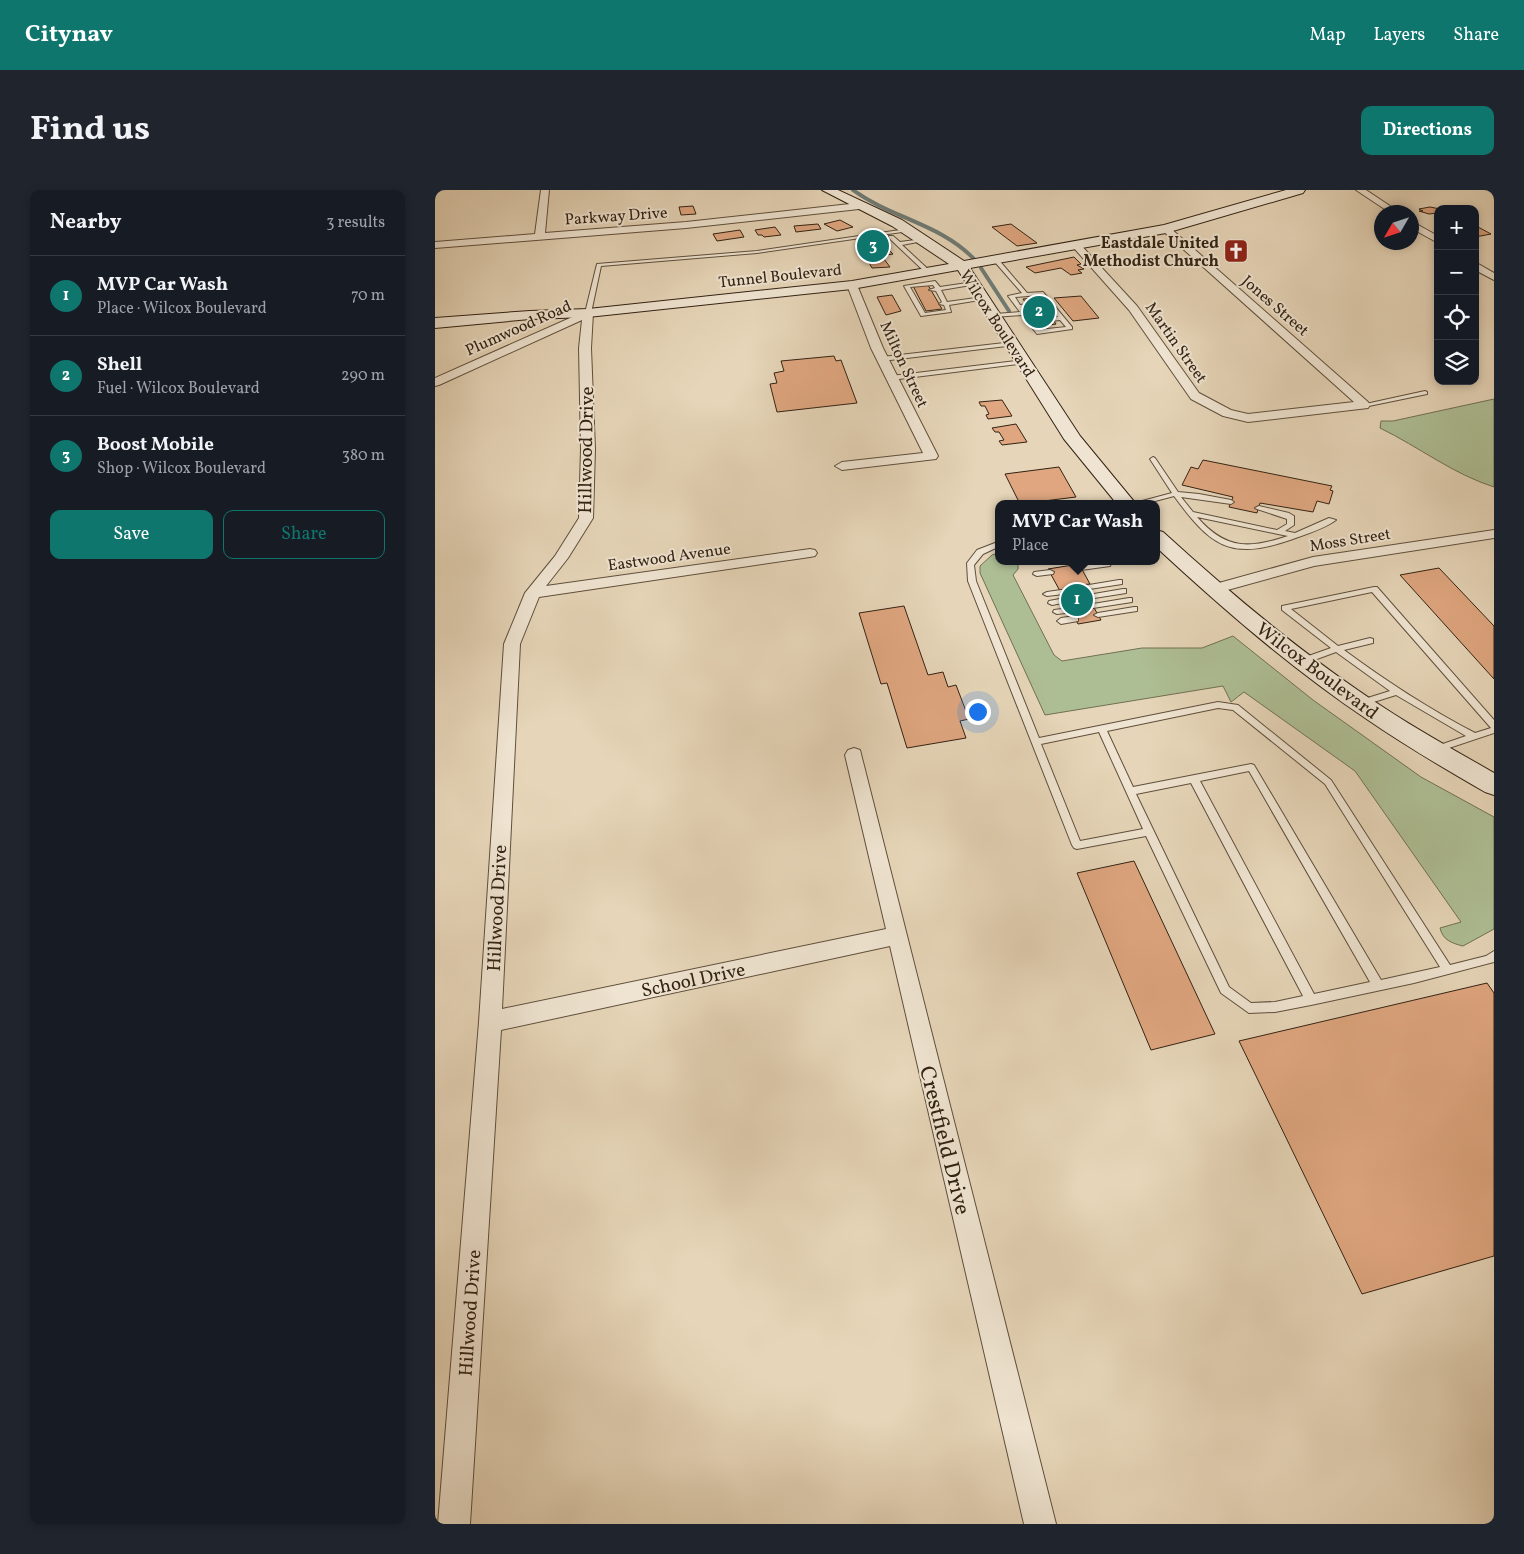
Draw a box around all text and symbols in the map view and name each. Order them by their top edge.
text: Citynav [25,18,113,52]
text: Map [1309,23,1345,48]
text: Layers [1373,23,1425,48]
text: Share [1453,23,1499,48]
text: Find us [30,106,150,154]
button: Directions [1361,106,1494,155]
street label: Parkway Drive [564,202,668,232]
north arrow [1374,205,1419,250]
map controls [1434,205,1479,385]
button: + [1434,205,1479,250]
text: Nearby [50,208,121,237]
text: 3 results [326,212,385,234]
pin: 3 [857,227,889,265]
place label: Eastdale United Methodist Church [1083,233,1219,273]
church icon: Eastdale United Methodist Church [1223,238,1249,264]
button: − [1434,250,1479,295]
street label: Tunnel Boulevard [717,260,843,294]
street label: Wilcox Boulevard [953,266,1039,382]
street label: Jones Street [1236,271,1313,342]
text: MVP Car Wash [97,272,228,298]
text: 1 [63,285,69,307]
text: 70 m [351,285,385,307]
pin: 2 [1023,293,1055,331]
button: locate [1434,295,1479,340]
street label: Plumwood Road [462,296,575,362]
text: Place · Wilcox Boulevard [97,298,267,320]
street label: Martin Street [1139,298,1212,389]
street label: Milton Street [874,318,933,412]
button: layers [1434,340,1479,385]
text: Shell [97,352,142,378]
text: 2 [62,365,70,387]
text: 290 m [341,365,385,387]
text: Fuel · Wilcox Boulevard [97,378,260,400]
street label: Hillwood Drive [573,386,601,514]
text: Boost Mobile [97,432,214,458]
text: 3 [62,445,70,467]
text: 380 m [342,445,385,467]
text: Shop · Wilcox Boulevard [97,458,266,480]
popup [995,500,1160,565]
text: MVP Car Wash [1012,509,1143,535]
button: Save [50,510,213,559]
button: Share [223,510,385,559]
street label: Moss Street [1308,524,1393,558]
text: Place [1012,535,1049,557]
street label: Eastwood Avenue [606,538,732,577]
pin: 1 [1061,581,1093,619]
street label: Wilcox Boulevard [1250,617,1383,726]
your location [965,699,991,725]
street label: Hillwood Drive [482,844,514,972]
street label: School Drive [639,957,748,1005]
street label: Crestfield Drive [910,1063,977,1218]
street label: Hillwood Drive [454,1249,488,1377]

